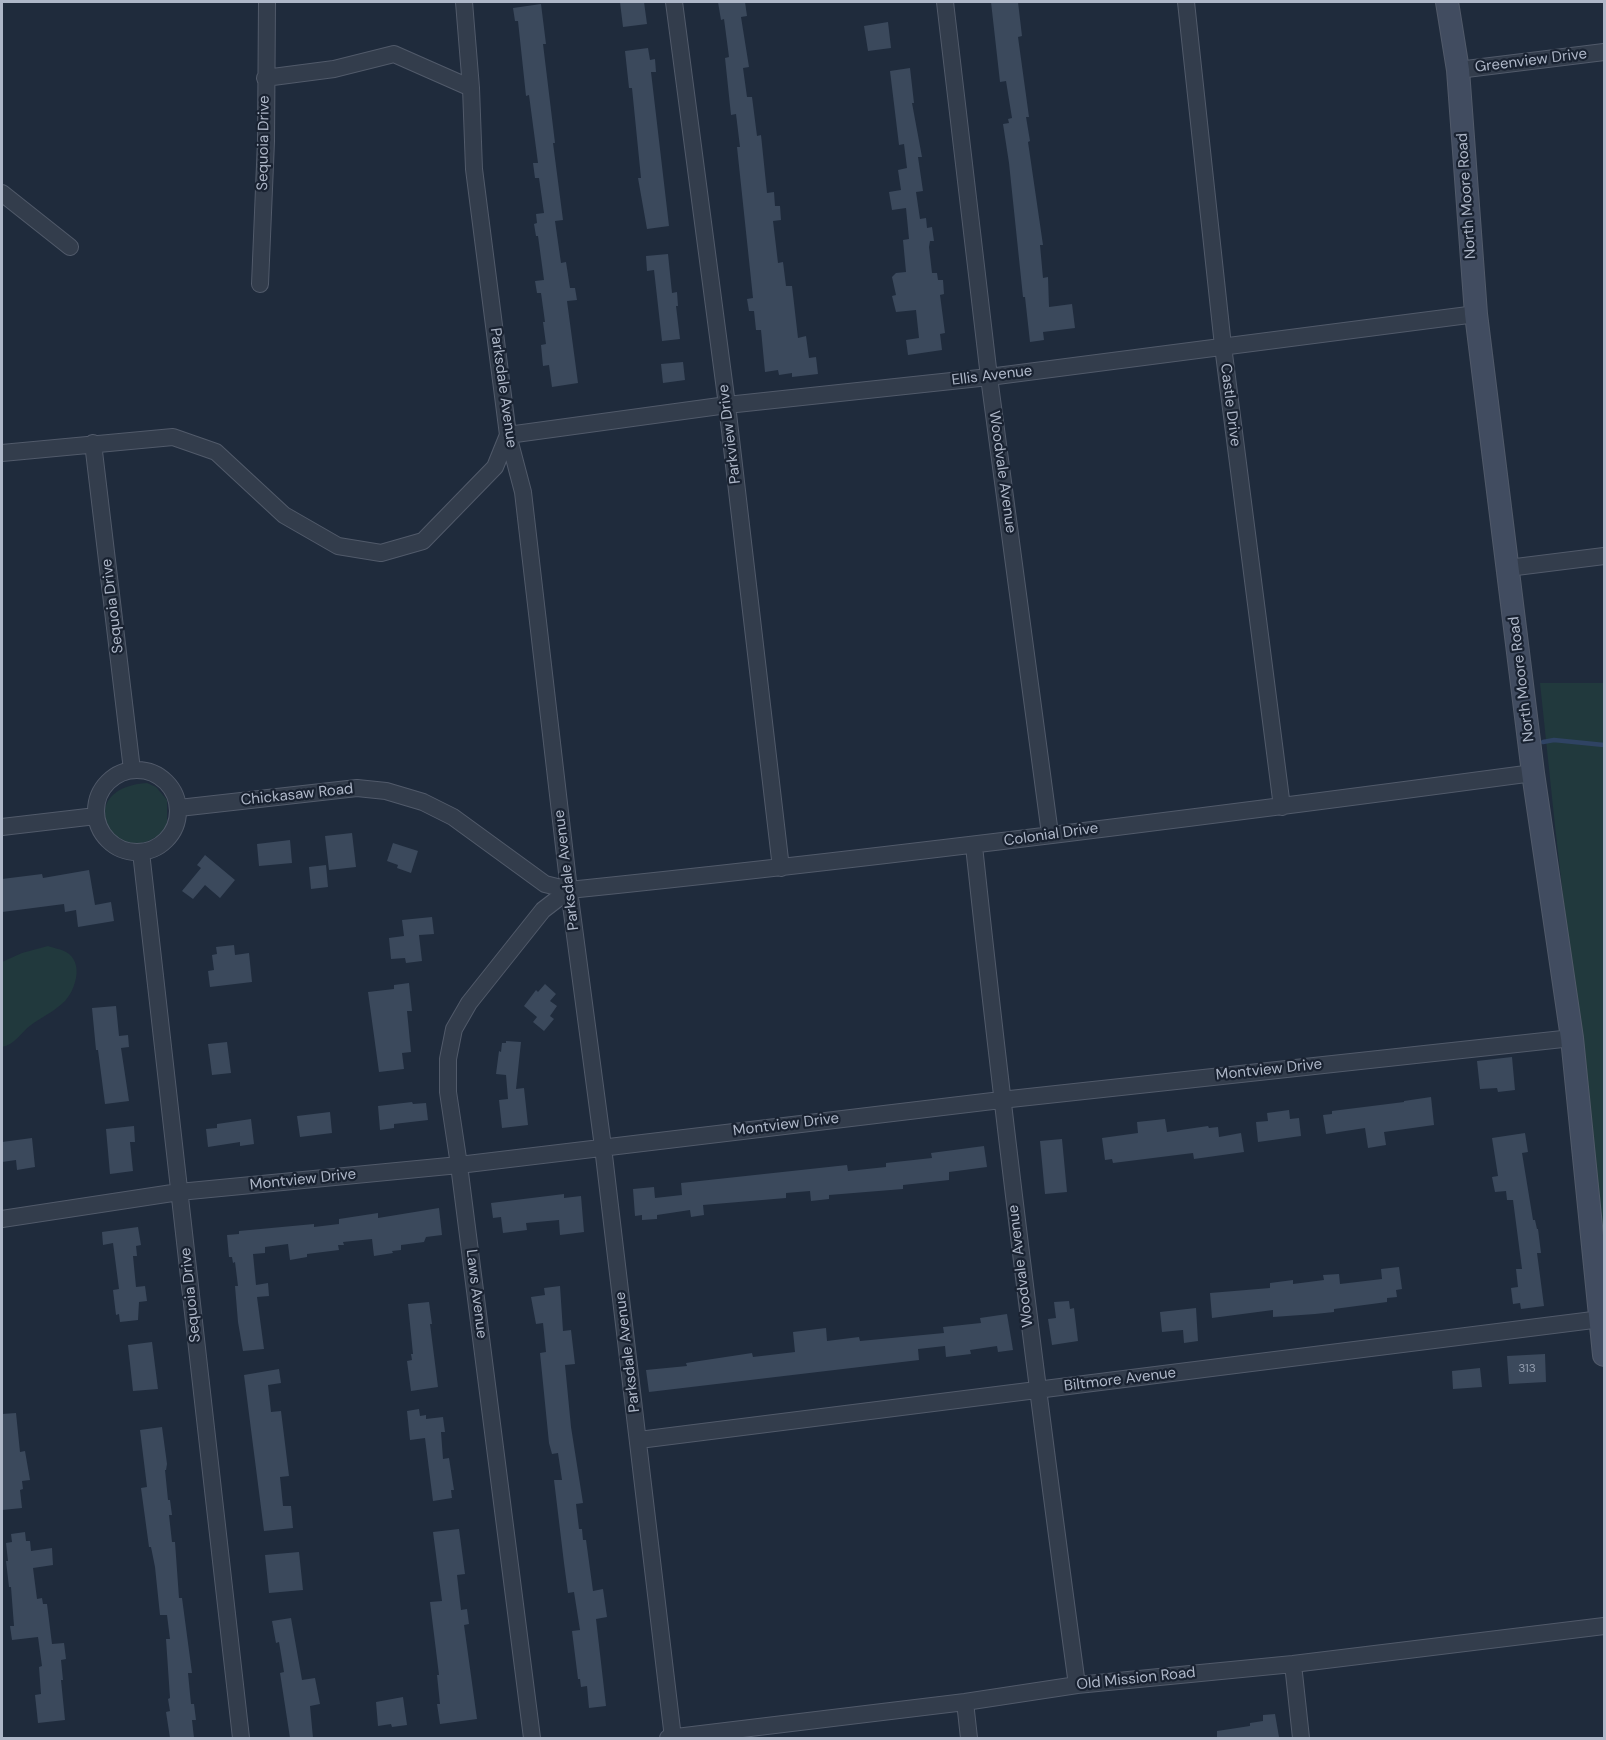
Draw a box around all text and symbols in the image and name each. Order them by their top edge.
street label: Greenview Drive [1474,45,1588,77]
street label: Sequoia Drive [254,95,274,191]
street label: North Moore Road [1454,132,1480,260]
street label: Parksdale Avenue [486,327,520,449]
street label: Ellis Avenue [951,362,1033,390]
street label: Castle Drive [1216,363,1244,447]
street label: Parkview Drive [715,383,745,485]
street label: Woodvale Avenue [984,410,1020,534]
street label: Sequoia Drive [98,558,128,654]
street label: North Moore Road [1505,615,1539,743]
street label: Chickasaw Road [240,780,354,810]
street label: Parksdale Avenue [551,809,583,931]
street label: Colonial Drive [1003,819,1099,851]
street label: Montview Drive [1215,1055,1323,1085]
street label: Montview Drive [732,1110,840,1140]
street label: Montview Drive [249,1165,357,1195]
street label: Woodvale Avenue [1005,1204,1037,1328]
street label: Sequoia Drive [177,1247,205,1343]
street label: Laws Avenue [462,1248,490,1340]
street label: Parksdale Avenue [612,1291,644,1413]
house number: 313 [1518,1362,1536,1376]
street label: Biltmore Avenue [1063,1364,1177,1396]
street label: Old Mission Road [1076,1664,1196,1694]

